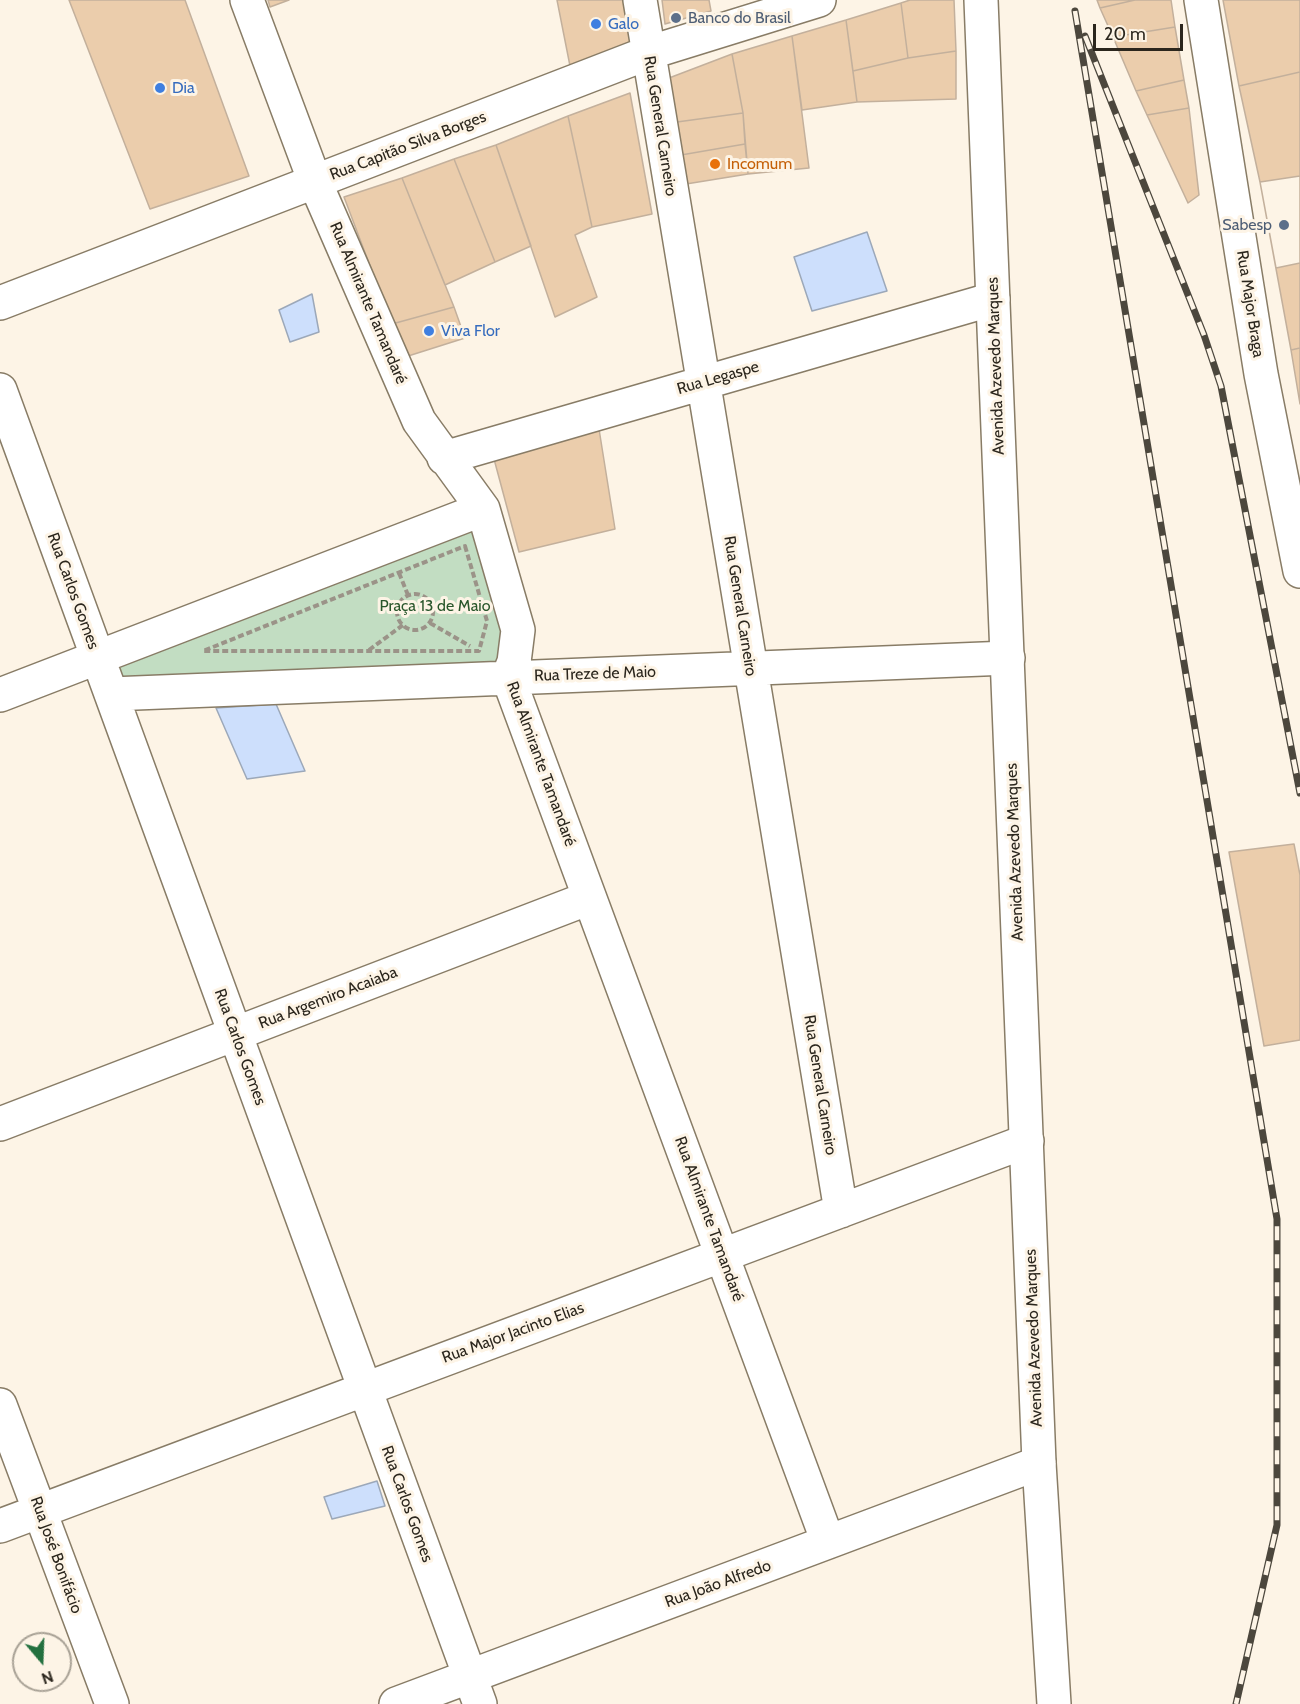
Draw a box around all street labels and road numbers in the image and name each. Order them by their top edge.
street label: Rua General Carneiro [639,54,681,198]
street label: Rua Capitão Silva Borges [327,107,489,185]
street label: Rua Almirante Tamandaré [325,219,411,387]
street label: Rua Major Braga [1232,249,1268,359]
street label: Avenida Azevedo Marques [983,277,1009,455]
street label: Rua Legaspe [675,357,761,399]
street label: Rua Carlos Gomes [43,530,103,652]
street label: Rua General Carneiro [719,534,761,678]
street label: Rua Treze de Maio [534,662,656,686]
street label: Rua Almirante Tamandaré [502,679,580,849]
street label: Avenida Azevedo Marques [1002,763,1028,941]
street label: Rua Argemiro Acaiaba [256,963,400,1033]
street label: Rua Carlos Gomes [210,986,270,1108]
street label: Rua General Carneiro [799,1013,841,1157]
street label: Rua Almirante Tamandaré [670,1134,748,1304]
street label: Avenida Azevedo Marques [1021,1249,1047,1427]
street label: Rua Major Jacinto Elias [439,1298,587,1368]
street label: Rua Carlos Gomes [377,1443,437,1565]
street label: Rua José Bonifácio [26,1494,86,1616]
street label: Rua João Alfredo [662,1556,774,1612]

